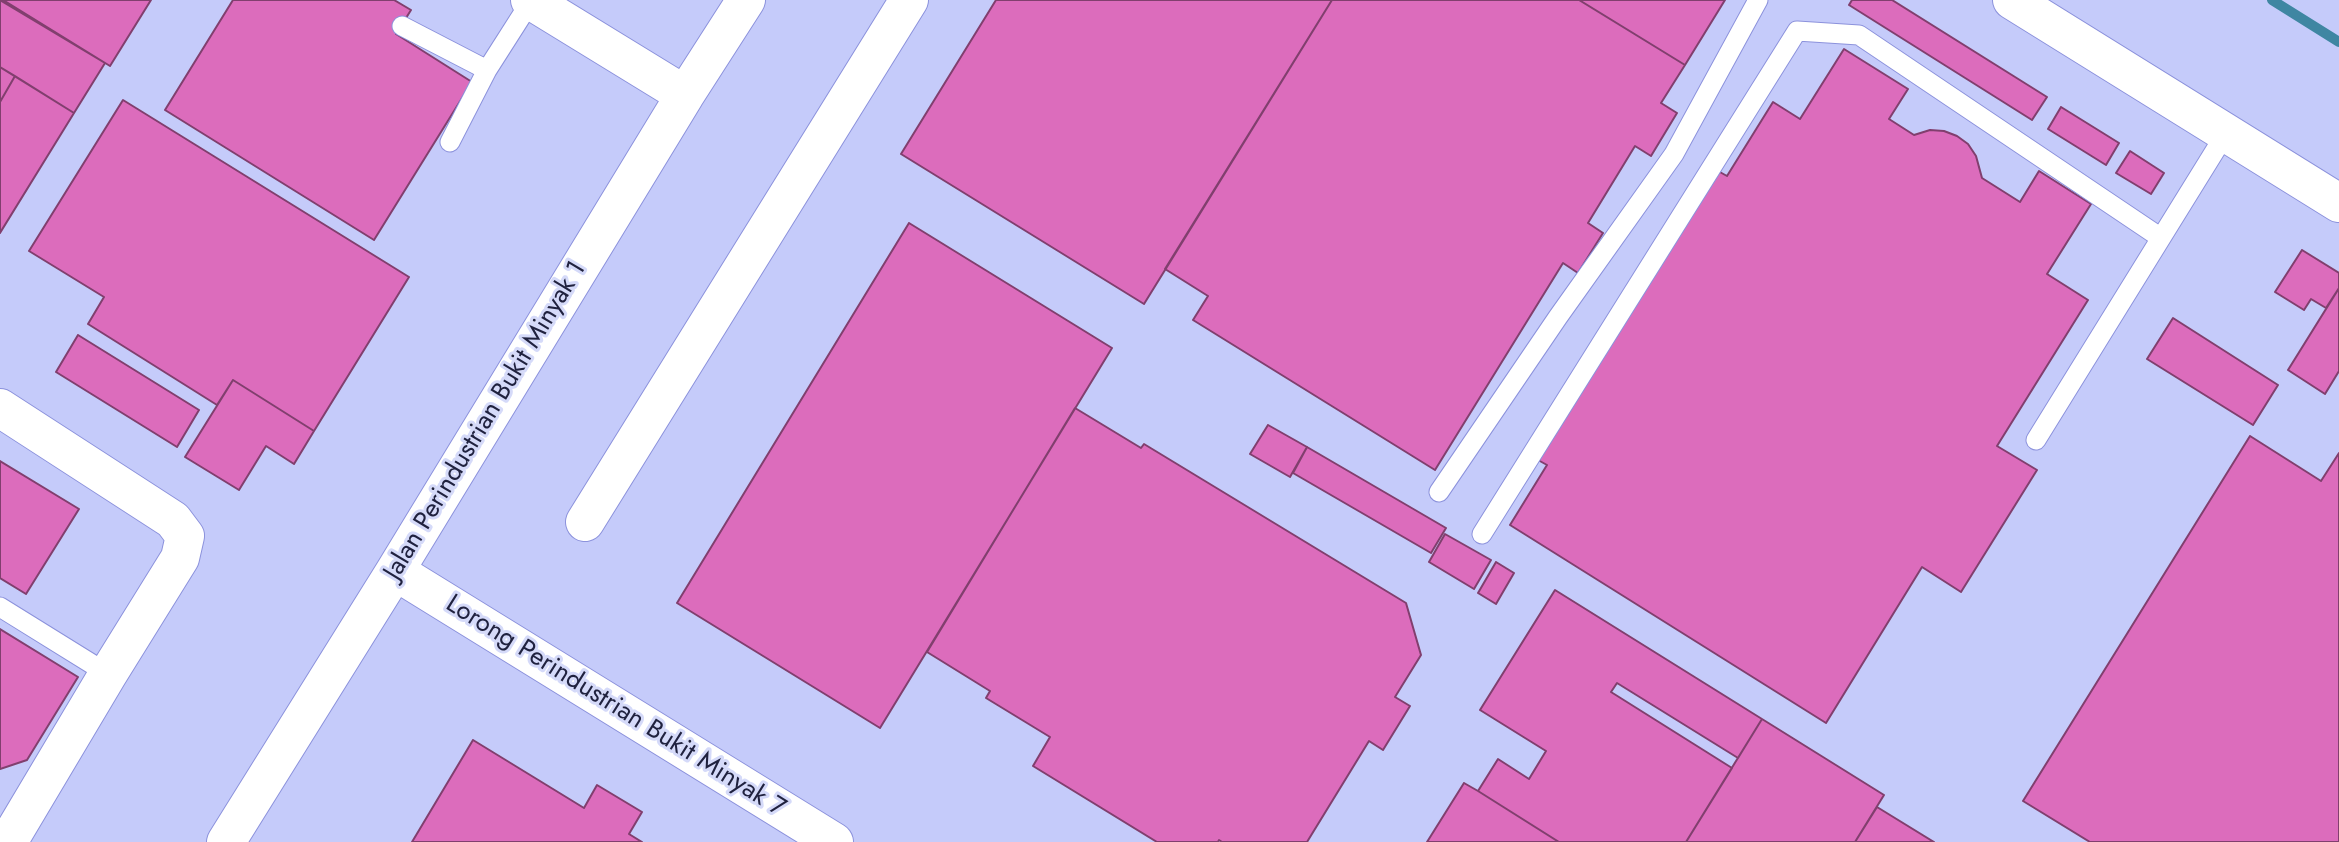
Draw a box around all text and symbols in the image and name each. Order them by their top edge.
street label: Jalan Perindustrian Bukit Minyak 1 [378,256,594,586]
street label: Lorong Perindustrian Bukit Minyak 7 [439,589,791,825]

